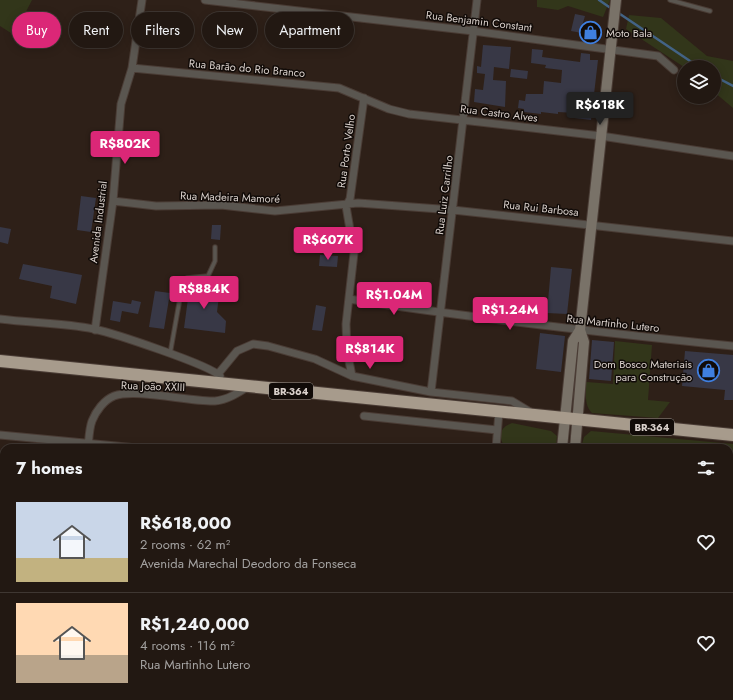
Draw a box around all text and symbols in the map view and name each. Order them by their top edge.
street label: Rua Benjamin Constant [425,7,533,35]
chip: Buy [12,12,61,48]
chip: Rent [69,12,123,48]
chip: Filters [131,12,194,48]
chip: New [202,12,257,48]
chip: Apartment [265,12,354,48]
shop icon: Moto Bala [577,20,603,46]
place label: Moto Bala [606,25,652,41]
street label: Rua Barão do Rio Branco [188,55,306,81]
map controls [677,60,721,104]
button: layers [677,60,721,104]
pin: R$618K [567,92,633,126]
text: R$618K [575,95,625,114]
street label: Rua Castro Alves [459,100,539,126]
street label: Rua Porto Velho [333,113,359,189]
pin: R$802K [92,131,158,165]
text: R$802K [100,134,150,153]
street label: Rua Luiz Carrilho [431,154,457,236]
street label: Avenida Industrial [85,180,111,264]
street label: Rua Madeira Mamoré [180,187,281,207]
street label: Rua Rui Barbosa [502,196,580,220]
pin: R$607K [295,227,361,261]
text: R$607K [303,230,353,249]
pin: R$884K [171,276,237,310]
text: R$884K [179,279,229,298]
pin: R$1.04M [357,282,431,316]
text: R$1.04M [366,285,422,304]
pin: R$1.24M [473,297,547,331]
text: R$1.24M [482,300,538,319]
street label: Rua Martinho Lutero [566,310,660,336]
pin: R$814K [337,336,403,370]
text: R$814K [345,339,395,358]
place label: Dom Bosco Materiais para Construção [594,356,693,385]
shop icon: Dom Bosco Materiais para Construção [695,357,721,383]
street label: Rua João XXIII [121,377,185,395]
road number: BR-364 [269,383,313,399]
road number: BR-364 [630,419,674,435]
text: 7 homes [16,456,83,480]
icon: filters [695,457,717,479]
text: R$618,000 [140,511,231,535]
icon: home [48,518,96,566]
icon: heart [695,531,717,553]
text: 2 rooms · 62 m² [140,535,230,554]
text: Avenida Marechal Deodoro da Fonseca [140,554,356,573]
text: R$1,240,000 [140,612,249,636]
icon: home [48,619,96,667]
icon: heart [695,632,717,654]
text: 4 rooms · 116 m² [140,636,235,655]
text: Rua Martinho Lutero [140,655,250,674]

